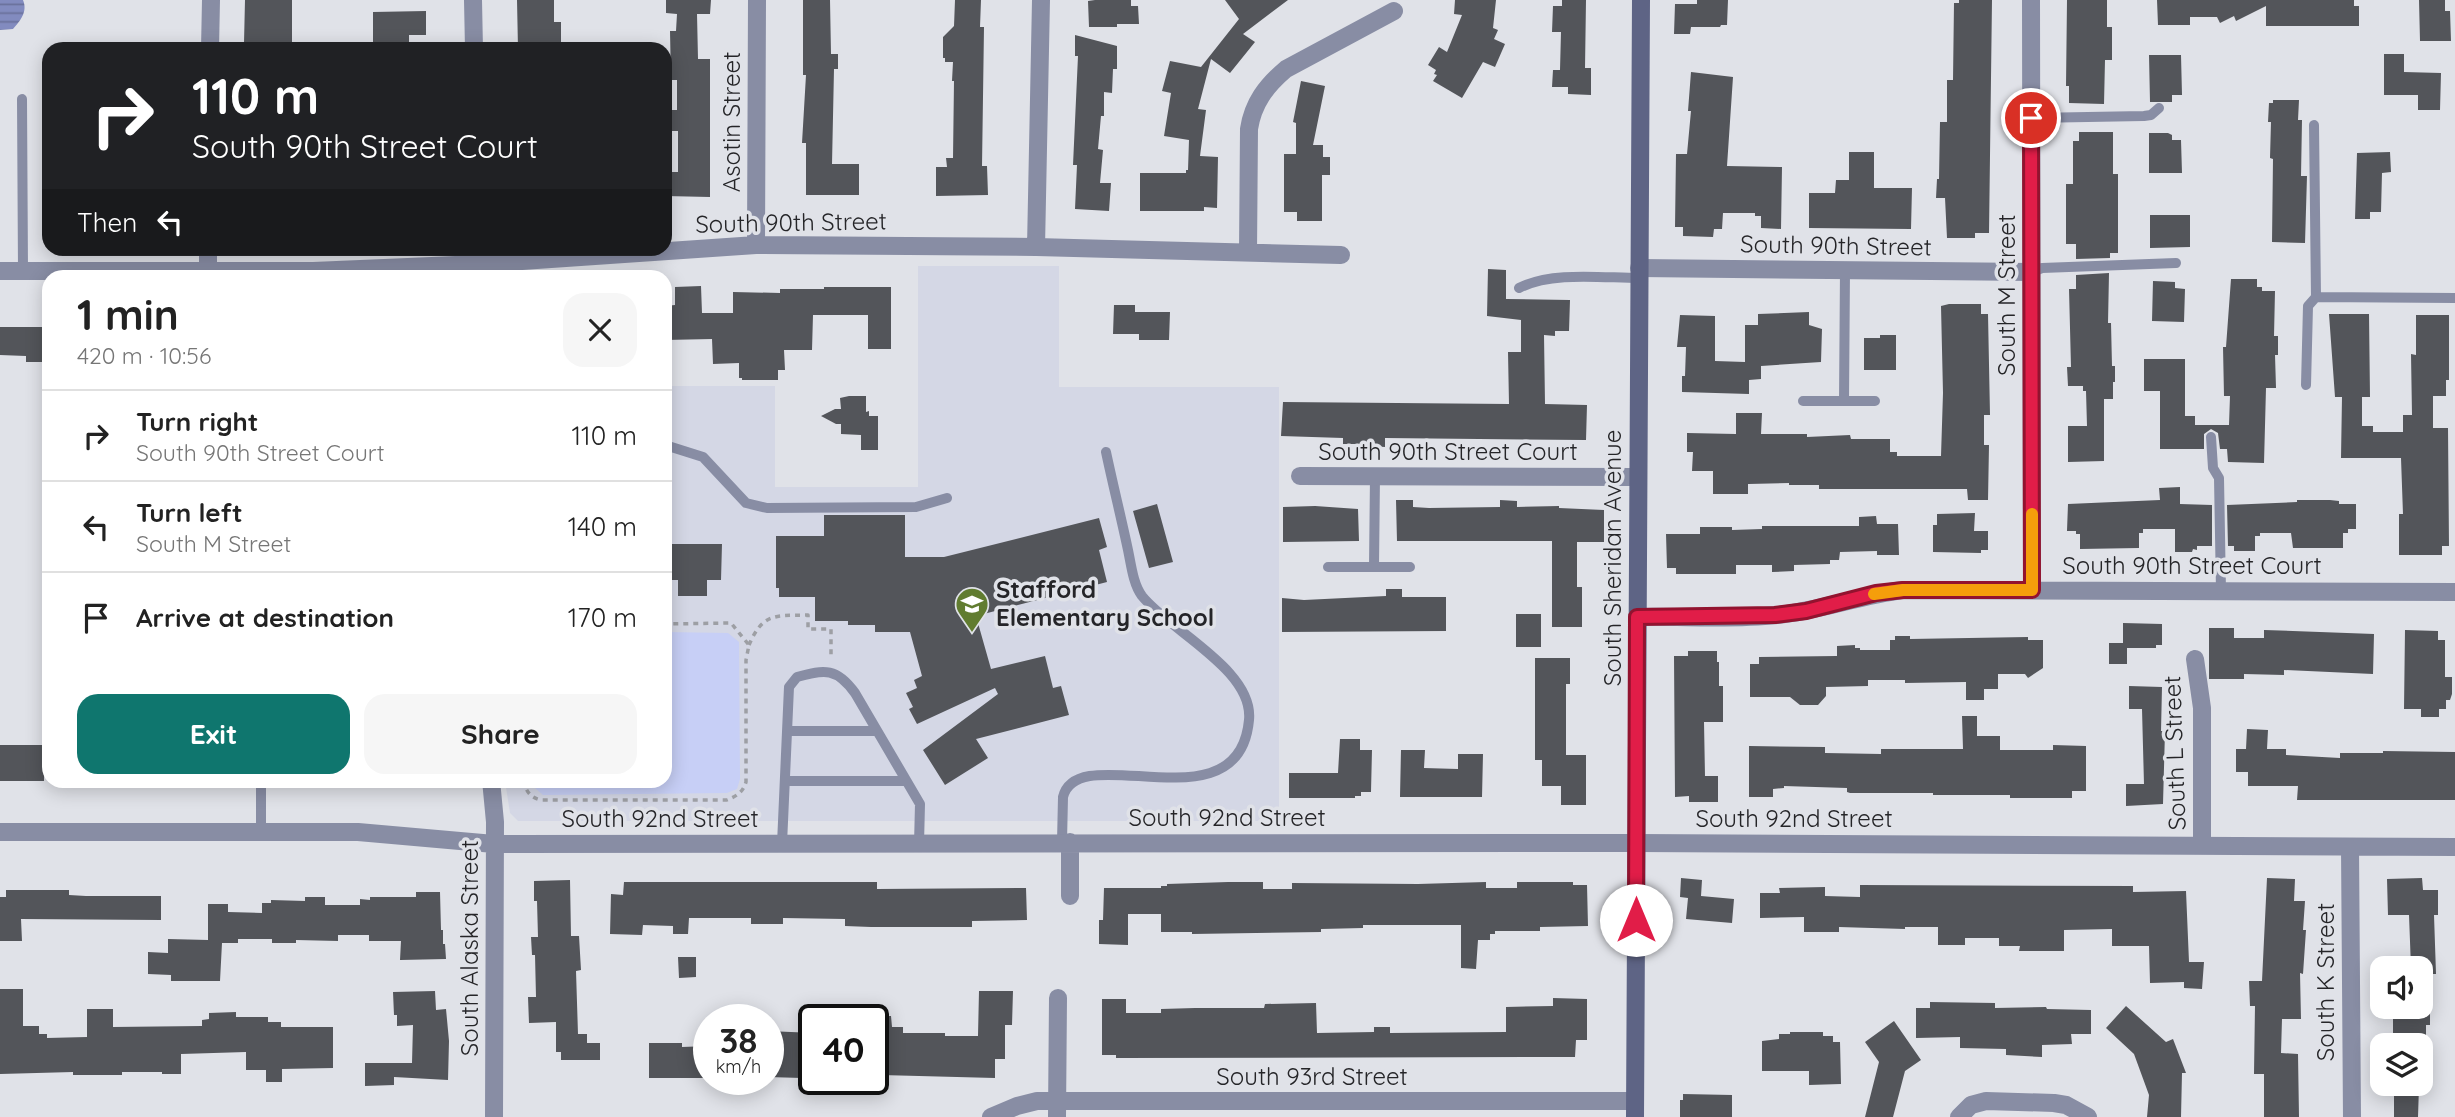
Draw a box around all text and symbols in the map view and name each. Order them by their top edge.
street label: Asotin Street [716,52,746,192]
text: 110 m [192,65,319,126]
icon: right [77,70,168,161]
pin [2001,88,2061,148]
icon: arrive [2012,99,2050,137]
text: South 90th Street Court [192,126,538,166]
icon: left [151,203,189,241]
street label: South 90th Street [695,205,887,239]
text: Then [77,206,137,239]
street label: South M Street [1991,214,2021,376]
street label: South 90th Street [1740,228,1932,262]
text: 1 min [77,288,179,341]
button: close [563,293,637,367]
text: 420 m · 10:56 [77,341,211,370]
text: Turn right [136,405,258,438]
icon: right [77,417,115,455]
text: 110 m [571,419,637,452]
street label: South Sheridan Avenue [1597,430,1627,686]
street label: South 90th Street Court [1318,436,1578,466]
text: South 90th Street Court [136,438,385,467]
text: Turn left [136,496,243,529]
icon: left [77,508,115,546]
text: 140 m [568,510,637,543]
text: South M Street [136,529,291,558]
street label: South 90th Street Court [2062,550,2322,580]
place label: Stafford Elementary School [996,574,1214,632]
school or university icon: Stafford Elementary School [953,585,991,634]
icon: arrive [77,599,115,637]
text: Arrive at destination [136,601,394,634]
text: 170 m [568,601,637,634]
street label: South L Street [2156,675,2192,831]
button: Exit [77,694,350,774]
button: Share [364,694,637,774]
street label: South 92nd Street [1128,802,1326,832]
street label: South 92nd Street [561,803,759,833]
street label: South 92nd Street [1695,803,1893,833]
street label: South Alaska Street [454,840,484,1056]
position arrow [1599,883,1673,957]
street label: South K Street [2310,903,2340,1061]
map controls [2370,956,2433,1096]
button: sound [2370,956,2433,1019]
speed limit sign: 40 [798,1004,889,1095]
text: 38 [720,1018,757,1062]
button: layers [2370,1033,2433,1096]
text: km/h [716,1055,761,1078]
street label: South 93rd Street [1216,1061,1408,1091]

